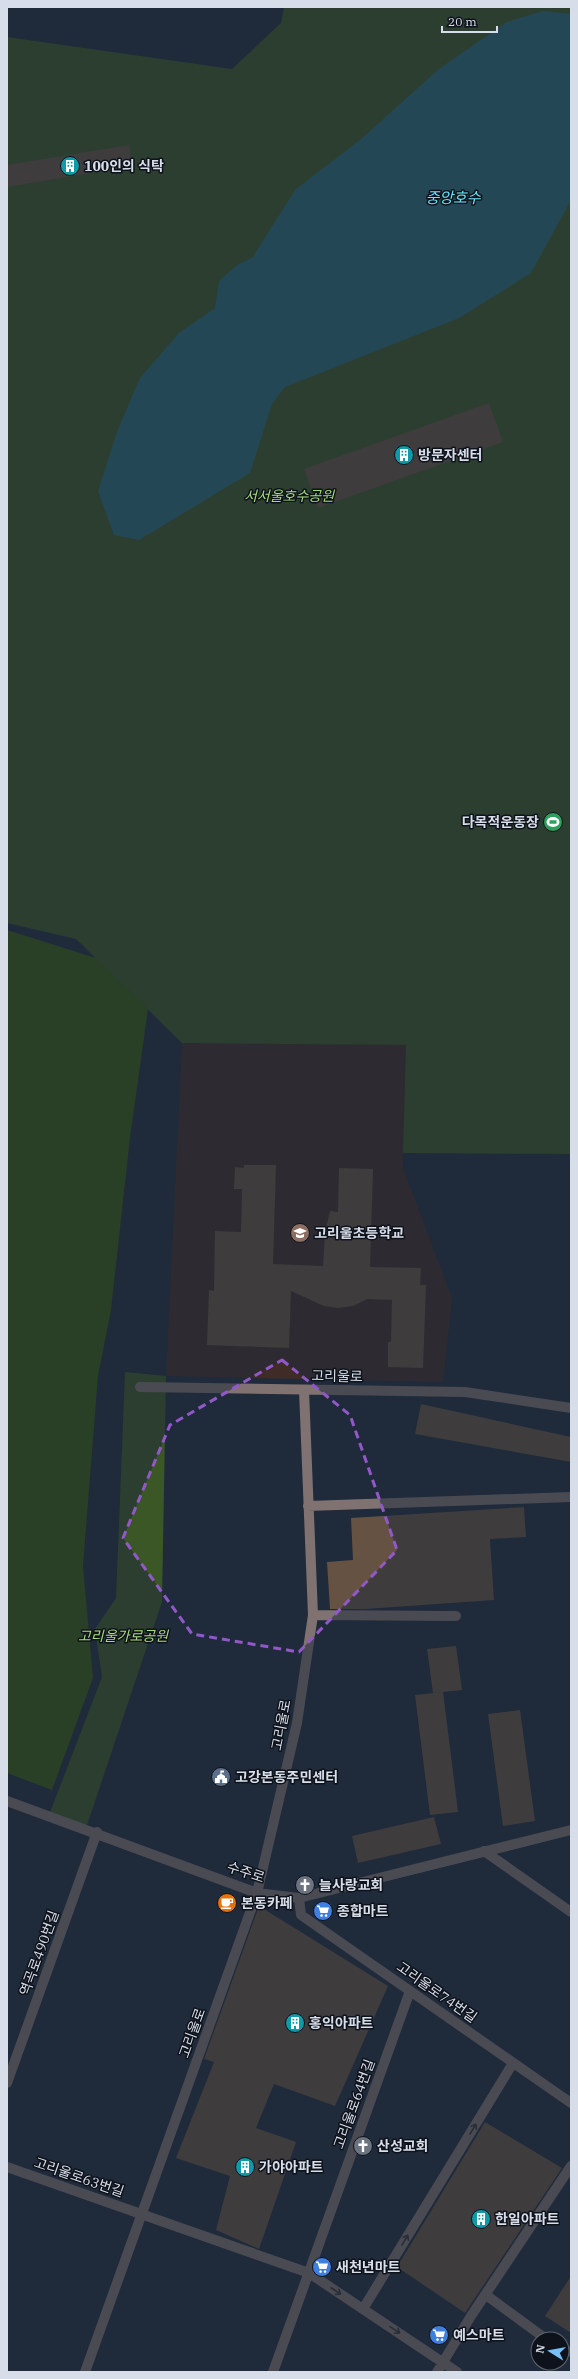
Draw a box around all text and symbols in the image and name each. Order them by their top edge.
scale bar [442,8,497,34]
text: 20 m [448,14,477,29]
building icon: 100인의 식탁 [59,155,81,177]
place label: 100인의 식탁 [84,157,164,175]
water label: 중앙호수 [425,188,482,207]
building icon: 방문자센터 [393,444,415,466]
place label: 방문자센터 [418,446,482,464]
park label: 서서울호수공원 [244,487,335,505]
sports icon: 다목적운동장 [542,811,564,833]
place label: 다목적운동장 [462,813,539,831]
school or university icon: 고리울초등학교 [289,1222,311,1244]
place label: 고리울초등학교 [314,1224,404,1242]
street label: 고리울로 [311,1367,363,1385]
park label: 고리울가로공원 [78,1627,169,1645]
street label: 고리울로 [267,1698,295,1752]
public building icon: 고강본동주민센터 [210,1766,232,1788]
place label: 고강본동주민센터 [235,1768,338,1786]
street label: 수주로 [225,1857,267,1887]
church icon: 늘사랑교회 [294,1874,316,1896]
place label: 늘사랑교회 [319,1876,383,1894]
cafe icon: 본동카페 [216,1892,238,1914]
place label: 본동카페 [241,1894,293,1912]
supermarket icon: 종합마트 [312,1900,334,1922]
place label: 종합마트 [337,1902,389,1920]
street label: 역곡로490번길 [15,1908,63,1998]
street label: 고리울로74번길 [393,1958,481,2026]
street label: 고리울로 [175,2006,209,2060]
building icon: 홍익아파트 [284,2012,306,2034]
place label: 홍익아파트 [309,2014,374,2032]
street label: 고리울로64번길 [329,2057,379,2151]
one-way arrow [469,2124,477,2135]
church icon: 산성교회 [352,2135,374,2157]
place label: 산성교회 [377,2137,429,2155]
street label: 고리울로63번길 [32,2153,126,2201]
building icon: 가야아파트 [234,2156,256,2178]
place label: 가야아파트 [259,2158,324,2176]
building icon: 한일아파트 [470,2208,492,2230]
place label: 한일아파트 [495,2210,560,2228]
one-way arrow [401,2234,409,2245]
supermarket icon: 새천년마트 [311,2256,333,2278]
place label: 새천년마트 [336,2258,401,2276]
one-way arrow [330,2287,341,2295]
supermarket icon: 예스마트 [428,2324,450,2346]
one-way arrow [389,2326,400,2334]
place label: 예스마트 [453,2326,505,2344]
north arrow [530,2331,570,2371]
text: N [532,2343,548,2355]

